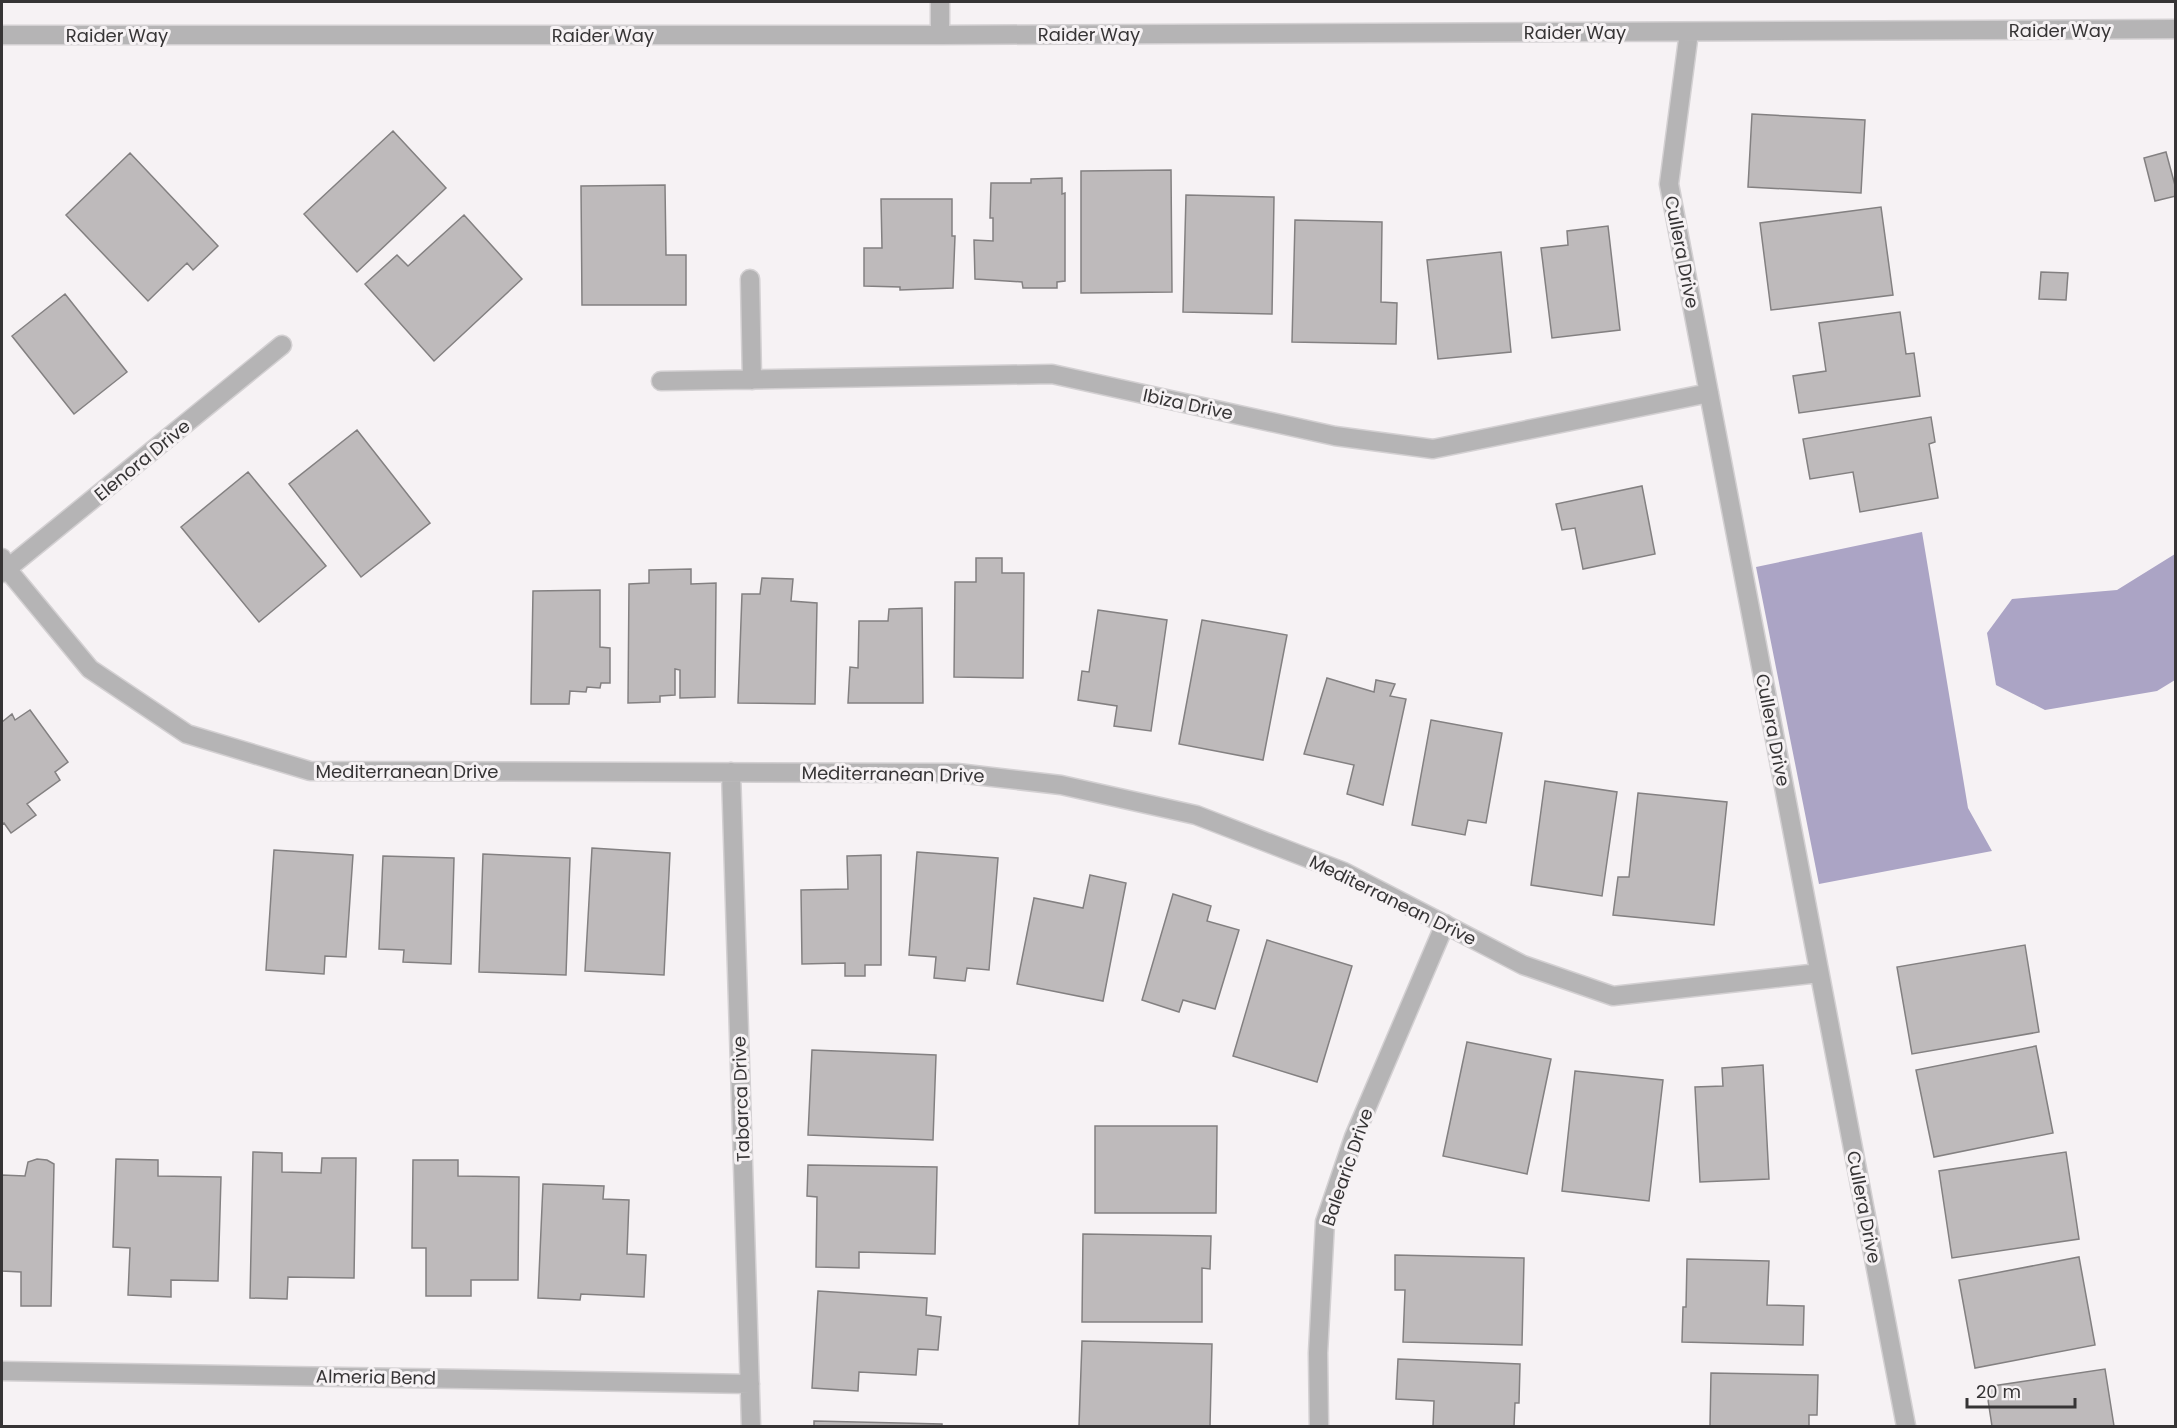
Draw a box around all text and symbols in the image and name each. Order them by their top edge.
street label: Raider Way [2009,18,2111,43]
street label: Raider Way [1524,20,1626,45]
street label: Raider Way [1038,22,1140,47]
street label: Raider Way [66,23,168,48]
street label: Raider Way [552,23,654,48]
street label: Cullera Drive [1659,194,1705,310]
street label: Ibiza Drive [1141,382,1235,426]
street label: Elenora Drive [89,414,195,506]
street label: Cullera Drive [1750,672,1796,788]
street label: Mediterranean Drive [316,759,498,784]
street label: Mediterranean Drive [801,760,985,788]
street label: Mediterranean Drive [1305,849,1481,951]
street label: Tabarca Drive [726,1036,756,1162]
street label: Balearic Drive [1315,1105,1379,1229]
street label: Cullera Drive [1841,1149,1887,1265]
street label: Almeria Bend [316,1363,436,1391]
scale bar [1967,1371,2075,1409]
text: 20 m [1976,1379,2021,1404]

